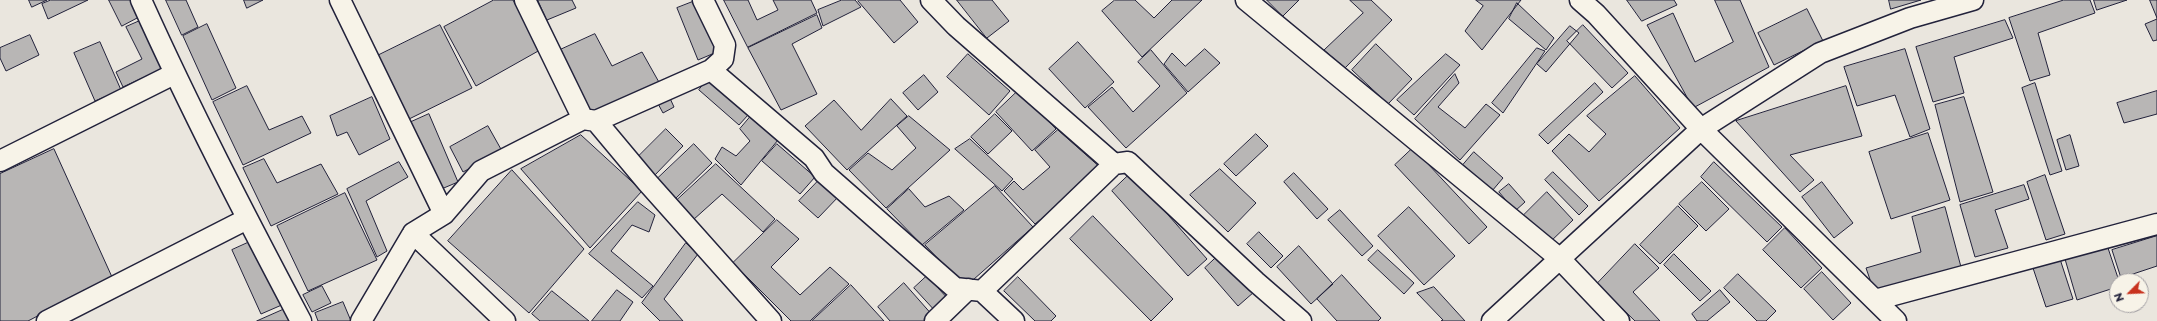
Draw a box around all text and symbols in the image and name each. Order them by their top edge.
north arrow [2109,273,2149,313]
text: N [2109,290,2128,305]

